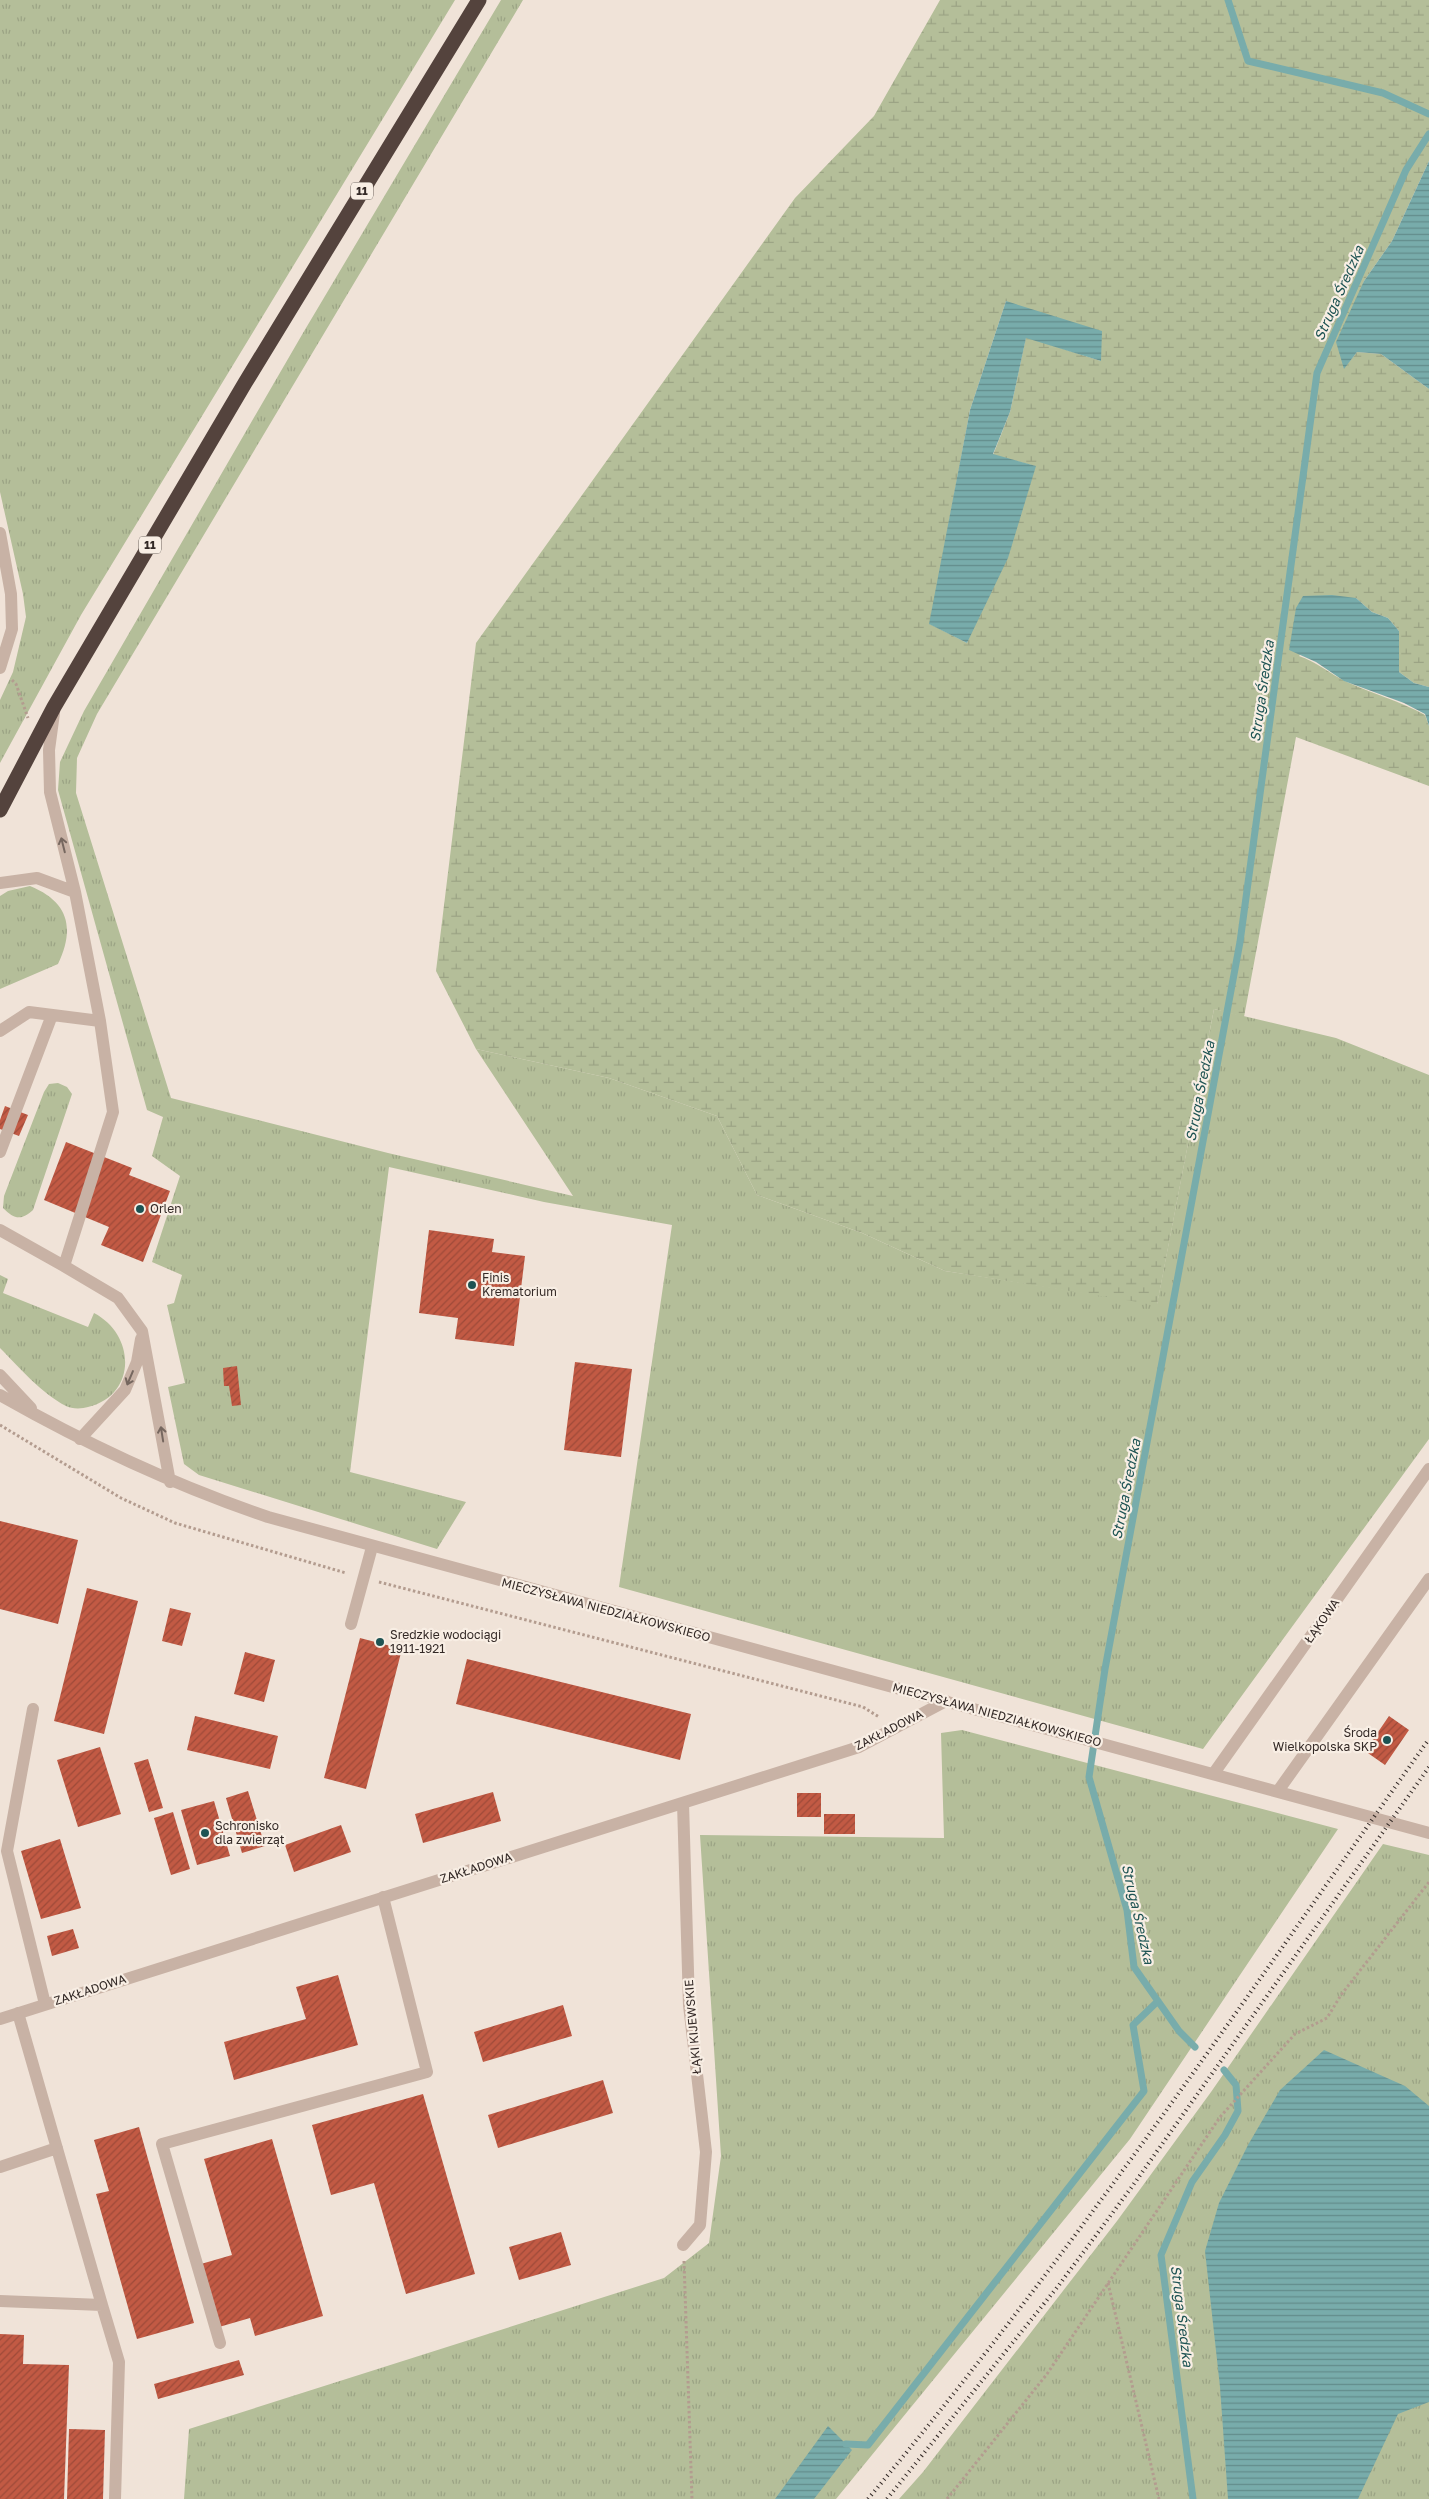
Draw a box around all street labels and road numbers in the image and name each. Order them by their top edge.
road number: 11 [351,182,373,200]
road number: 11 [139,536,161,554]
street label: MIECZYSŁAWA NIEDZIAŁKOWSKIEGO [500,1574,712,1645]
street label: ŁĄKOWA [1301,1595,1342,1646]
street label: MIECZYSŁAWA NIEDZIAŁKOWSKIEGO [891,1679,1103,1750]
street label: ZAKŁADOWA [852,1706,925,1753]
street label: ZAKŁADOWA [438,1849,514,1886]
street label: ZAKŁADOWA [52,1971,128,2008]
street label: ŁĄKI KIJEWSKIE [681,1979,704,2075]

